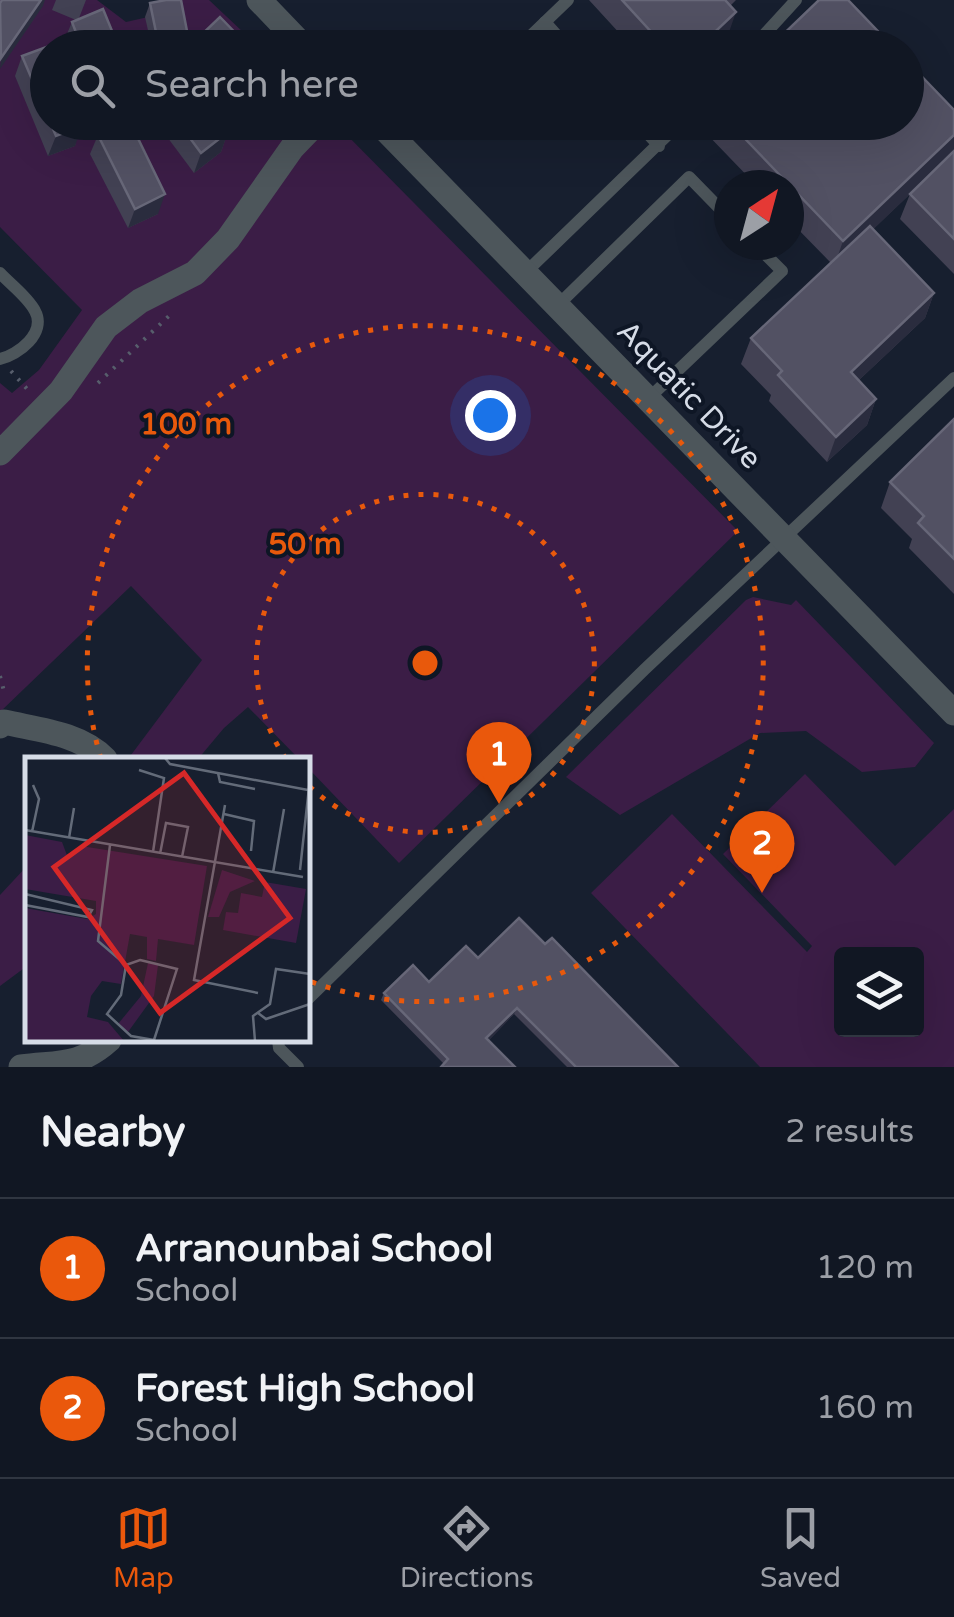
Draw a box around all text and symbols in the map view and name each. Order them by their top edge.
search box [30,30,924,140]
icon: search [65,58,120,113]
text: Search here [145,62,359,108]
north arrow [714,170,804,260]
street label: Aquatic Drive [609,313,769,477]
your location [465,390,516,441]
text: 100 m [140,406,232,443]
text: 50 m [268,526,342,563]
centre of rings [407,645,443,681]
pin: 1 [466,722,532,804]
inset map [25,757,310,1042]
pin: 2 [730,810,794,893]
map controls [834,947,924,1037]
button: layers [834,947,924,1037]
text: Nearby [40,1107,185,1158]
text: 2 results [785,1113,914,1151]
text: Arranounbai School [135,1226,493,1272]
text: 1 [62,1249,83,1287]
text: 120 m [816,1249,914,1287]
text: School [135,1272,238,1310]
text: Forest High School [135,1366,475,1412]
text: 2 [62,1389,83,1427]
text: 160 m [816,1389,914,1427]
text: School [135,1412,238,1450]
tab: Map [113,1501,174,1595]
tab: Directions [400,1501,534,1595]
tab: Saved [760,1501,841,1595]

